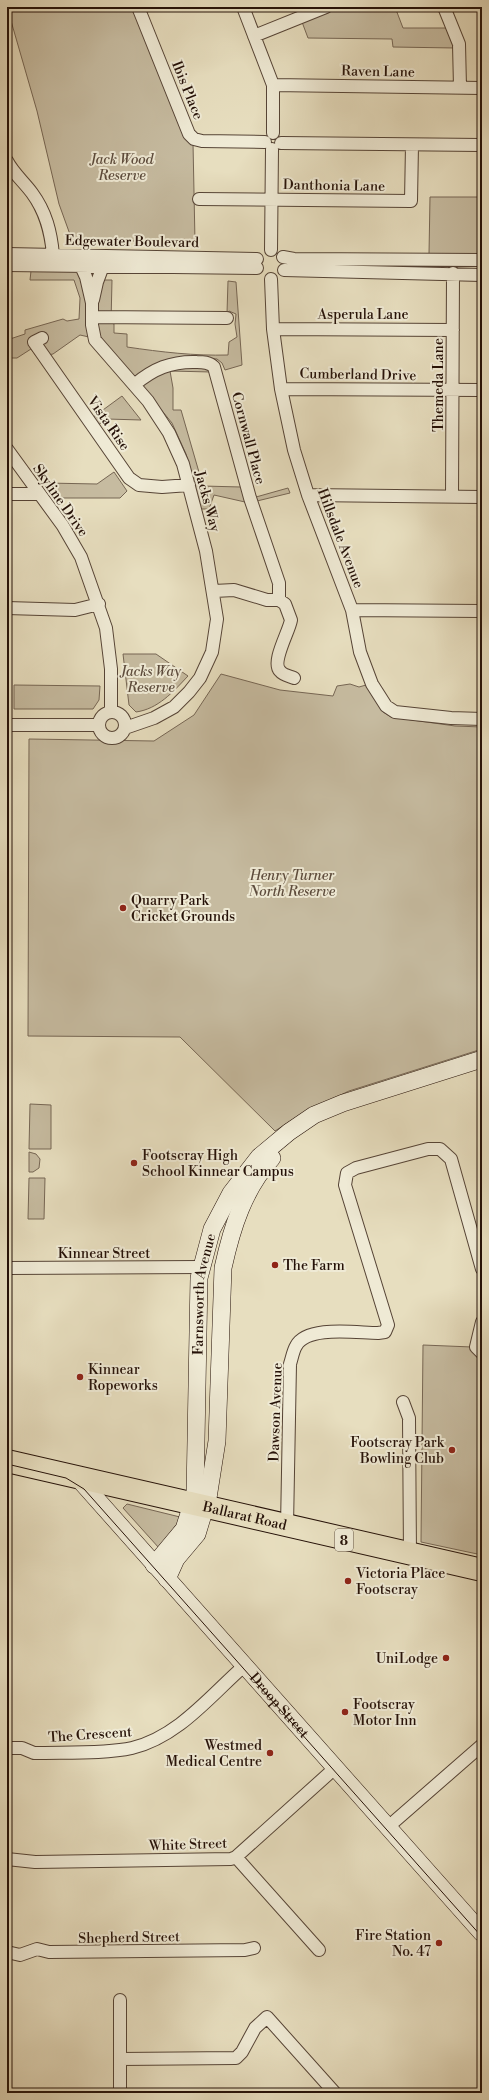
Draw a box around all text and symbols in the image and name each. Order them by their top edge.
street label: Ibis Place [167,58,207,122]
street label: Raven Lane [341,62,415,82]
park label: Jack Wood Reserve [89,151,155,185]
street label: Danthonia Lane [283,176,385,196]
street label: Edgewater Boulevard [65,232,199,252]
street label: Asperula Lane [316,306,409,324]
street label: Themeda Lane [430,338,448,432]
street label: Cumberland Drive [299,365,417,385]
street label: Cornwall Place [227,390,269,486]
street label: Vista Rise [82,392,134,454]
street label: Skyline Drive [29,461,92,540]
street label: Jacks Way [190,468,224,534]
street label: Hillsdale Avenue [313,486,367,591]
park label: Jacks Way Reserve [119,663,182,697]
park label: Henry Turner North Reserve [248,867,336,901]
place label: Quarry Park Cricket Grounds [131,892,235,926]
marker: Quarry Park Cricket Grounds [118,903,128,913]
place label: Footscray High School Kinnear Campus [142,1147,294,1181]
marker: Footscray High School Kinnear Campus [129,1158,139,1168]
street label: Farnsworth Avenue [190,1232,220,1355]
street label: Kinnear Street [58,1245,150,1263]
place label: The Farm [283,1257,345,1275]
marker: The Farm [270,1260,280,1270]
place label: Kinnear Ropeworks [88,1361,158,1395]
street label: Dawson Avenue [265,1362,287,1462]
marker: Kinnear Ropeworks [75,1372,85,1382]
place label: Footscray Park Bowling Club [350,1434,445,1468]
marker: Footscray Park Bowling Club [447,1445,457,1455]
street label: Ballarat Road [200,1498,288,1535]
road number: 8 [335,1529,353,1551]
place label: Victoria Place Footscray [355,1565,445,1599]
marker: Victoria Place Footscray [343,1576,353,1586]
place label: UniLodge [376,1650,438,1668]
marker: UniLodge [441,1653,451,1663]
street label: Droop Street [245,1669,313,1742]
place label: Footscray Motor Inn [353,1696,417,1730]
marker: Footscray Motor Inn [340,1707,350,1717]
street label: The Crescent [47,1723,133,1747]
place label: Westmed Medical Centre [166,1737,262,1771]
marker: Westmed Medical Centre [265,1748,275,1758]
street label: White Street [148,1835,228,1855]
place label: Fire Station No. 47 [355,1927,432,1961]
street label: Shepherd Street [78,1928,180,1948]
marker: Fire Station No. 47 [434,1938,444,1948]

